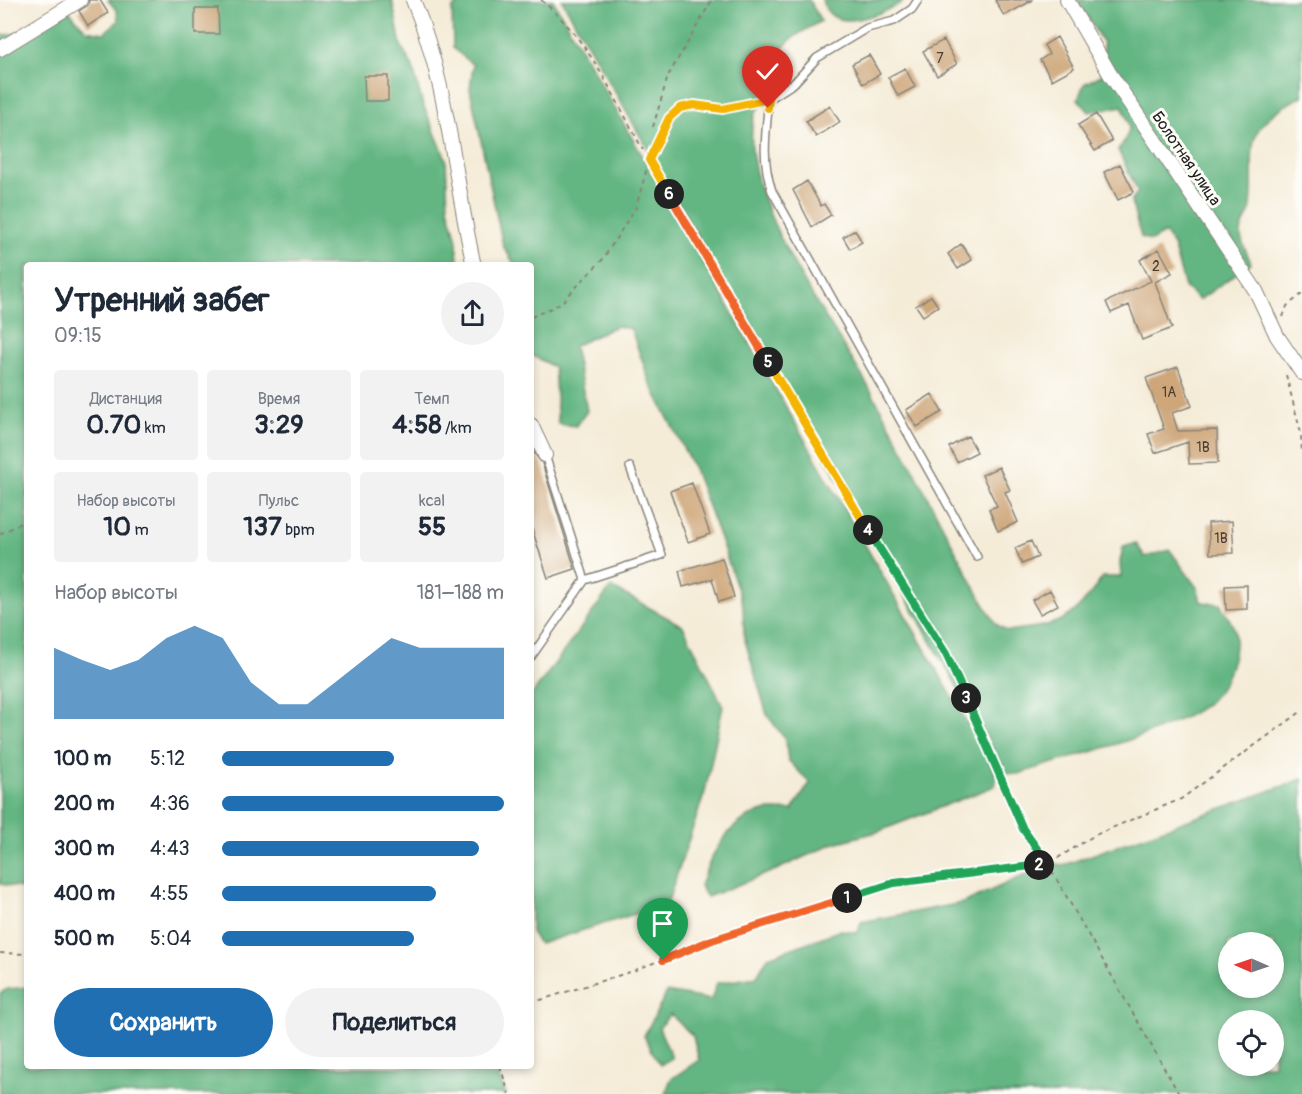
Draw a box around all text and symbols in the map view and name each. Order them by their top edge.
pin [742,46,793,108]
house number: 7 [936,50,944,67]
icon: check [751,55,784,88]
street label: Болотная улица [1147,108,1225,210]
pin: 6 [654,179,684,209]
text: 6 [664,184,674,204]
house number: 2 [1152,258,1160,275]
text: Утренний забег [54,280,270,321]
button: share [441,282,504,345]
text: 09:15 [54,323,102,348]
pin: 5 [753,347,783,377]
text: 5 [764,352,772,372]
house number: 1А [1162,384,1176,401]
text: Дистанция [90,389,162,409]
text: Время [258,389,300,409]
text: Темп [414,389,450,409]
text: 0.70 [86,409,141,441]
text: 3:29 [254,409,304,441]
text: 4:58 [392,409,442,441]
text: km [141,418,166,438]
text: /km [442,418,472,438]
house number: 1В [1196,439,1210,456]
text: Набор высоты [76,491,176,511]
text: Пульс [259,491,299,511]
text: kcal [419,491,445,511]
text: 10 [103,511,131,543]
text: 137 [243,511,282,543]
text: 55 [418,511,446,543]
pin: 4 [853,515,883,545]
text: m [131,520,149,540]
text: bpm [282,520,315,540]
text: 4 [863,520,873,540]
house number: 1В [1214,530,1228,547]
text: Набор высоты [54,580,178,605]
text: 181–188 m [416,580,504,605]
pin: 3 [951,683,981,713]
text: 3 [962,688,970,708]
text: 100 m [54,746,111,771]
text: 5:12 [150,746,185,771]
text: 200 m [54,791,115,816]
text: 4:36 [150,791,190,816]
text: 300 m [54,836,115,861]
text: 4:43 [150,836,190,861]
pin: 2 [1024,850,1054,880]
text: 2 [1035,855,1043,875]
text: 400 m [54,881,115,906]
text: 4:55 [150,881,189,906]
pin: 1 [832,883,862,913]
text: 1 [844,888,850,908]
pin [637,898,688,960]
icon: arrive [646,907,679,940]
text: 500 m [54,926,114,951]
text: 5:04 [150,926,191,951]
north arrow [1218,932,1284,998]
map controls [1218,932,1284,1076]
button: Сохранить [54,988,273,1057]
button: Поделиться [285,988,504,1057]
button: locate [1218,1010,1284,1076]

